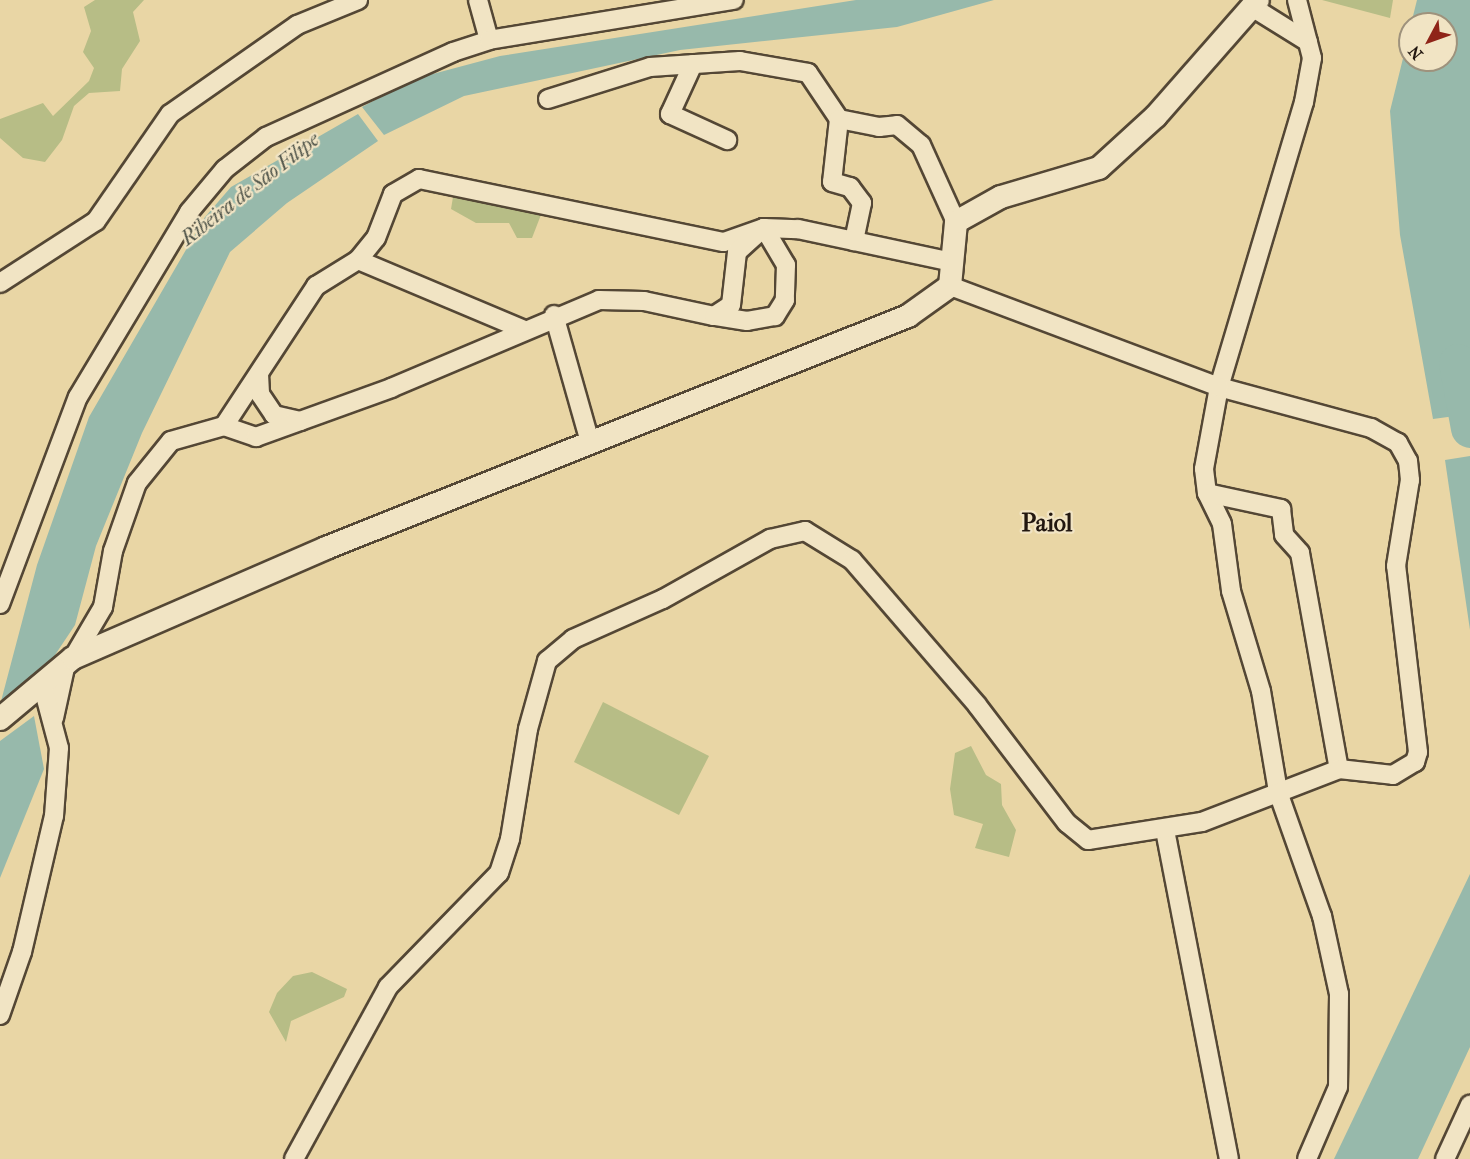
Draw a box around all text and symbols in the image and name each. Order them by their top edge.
north arrow [1398,12,1458,72]
text: N [1404,42,1427,64]
water label: Ribeira de São Filipe [176,128,324,250]
district label: Paiol [1022,510,1072,538]

